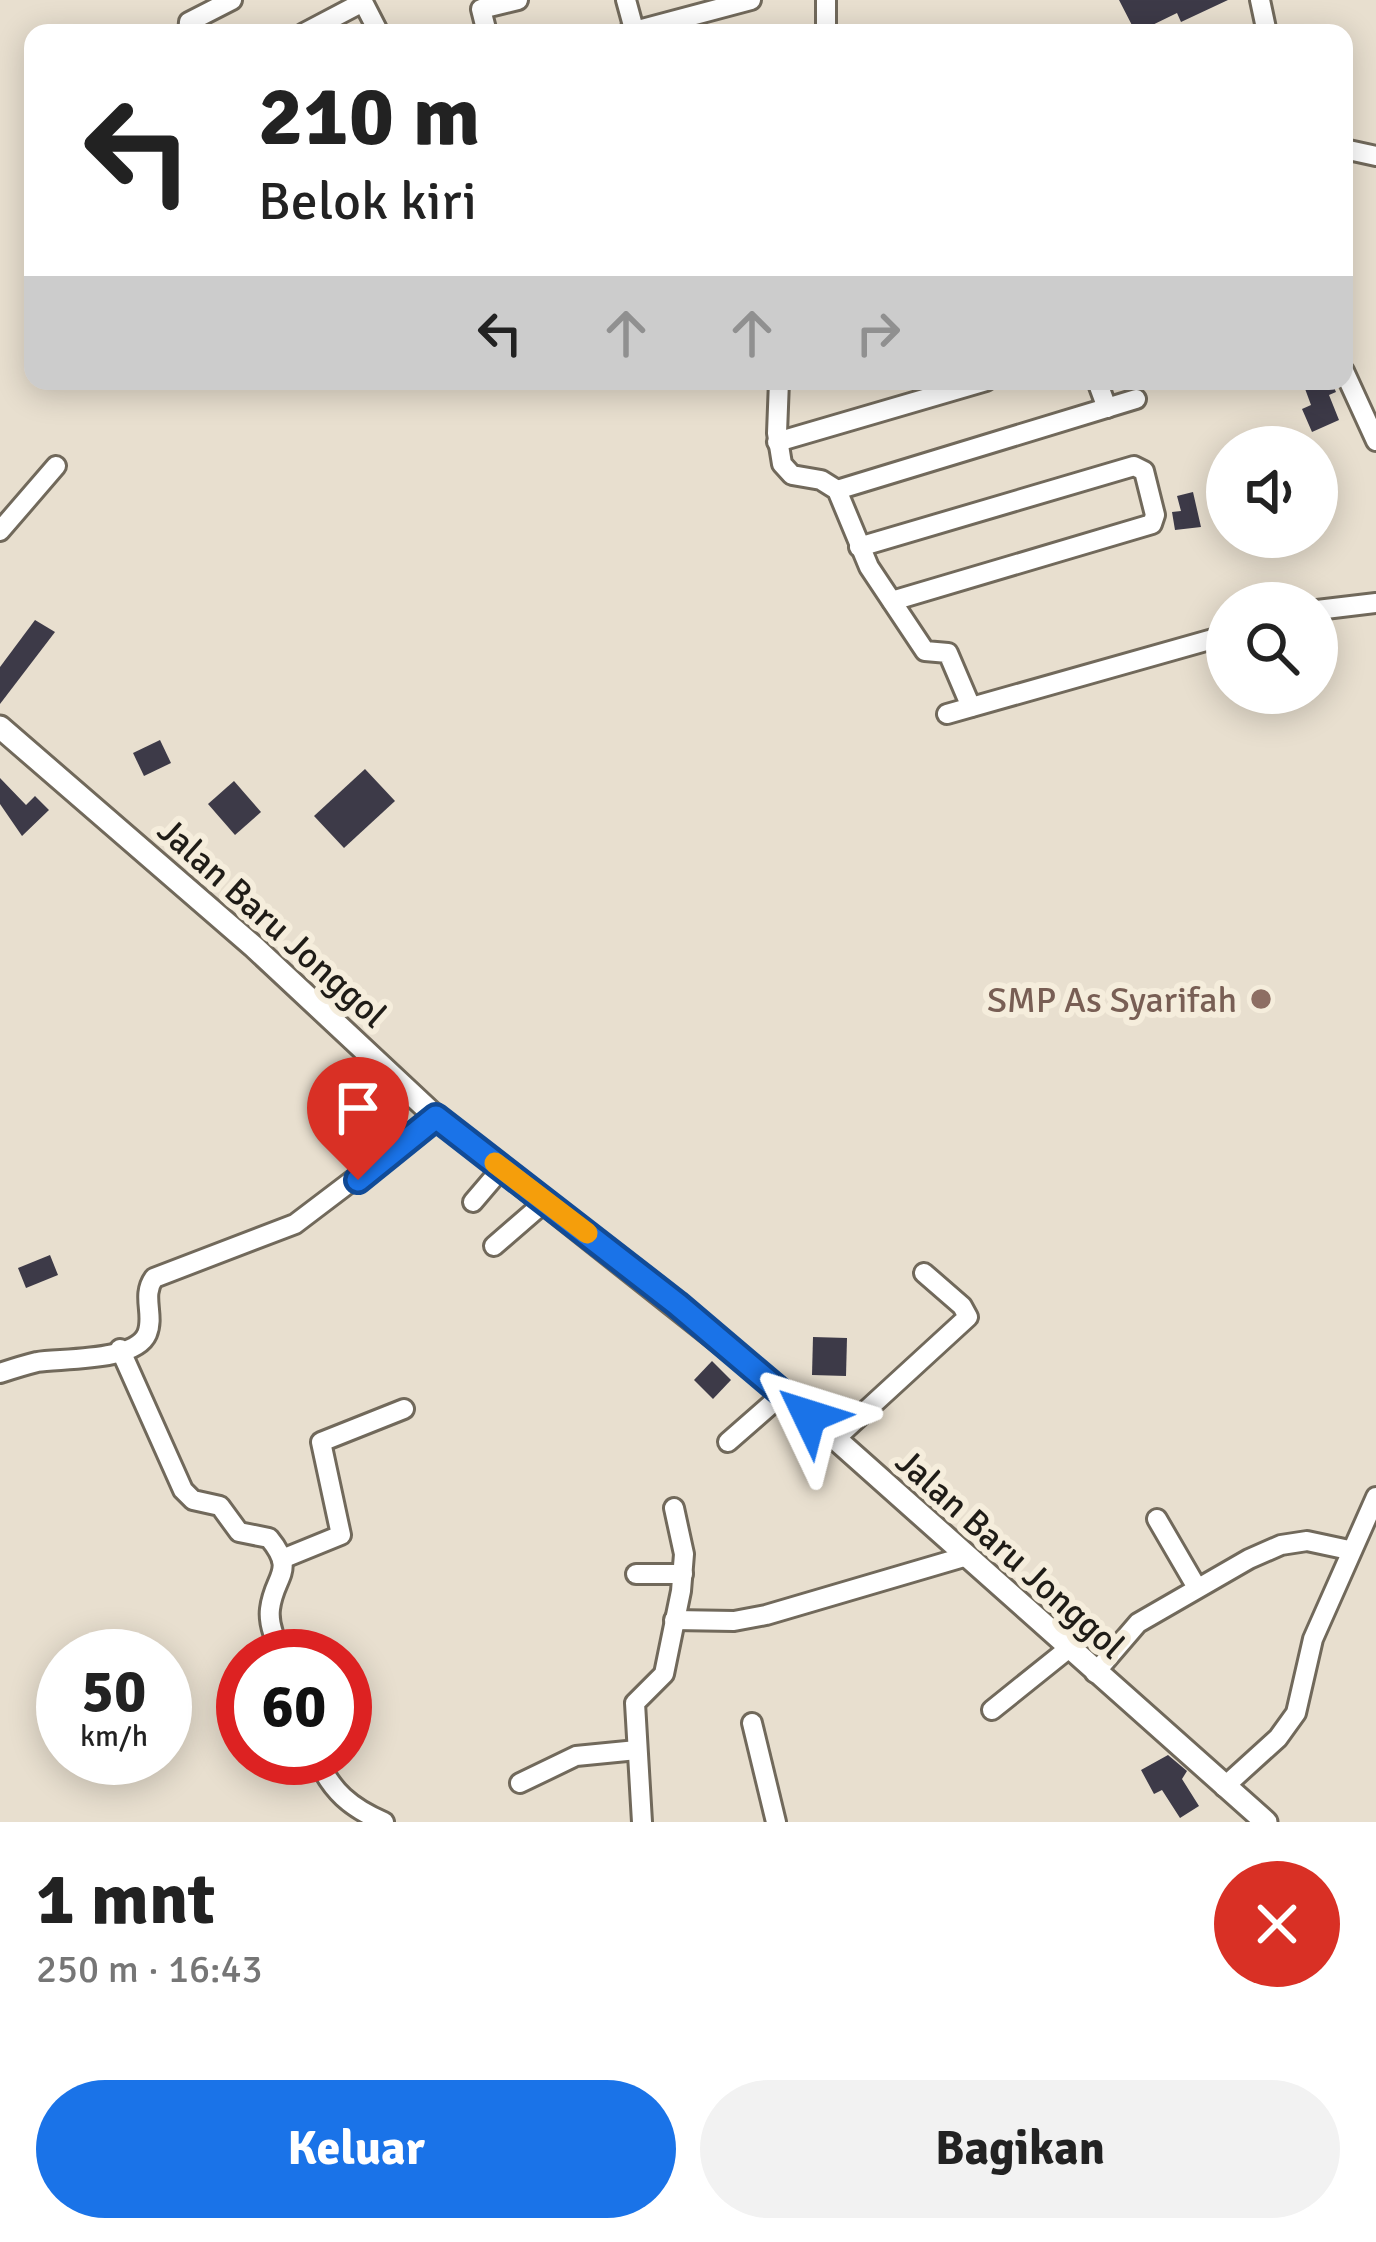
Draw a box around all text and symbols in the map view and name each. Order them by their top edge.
text: 210 m [258,65,480,169]
icon: left [60,72,216,228]
text: Belok kiri [258,168,477,235]
icon: left [467,300,533,366]
icon: ahead [593,300,659,366]
icon: ahead [719,300,785,366]
icon: right [845,300,911,366]
map controls [1206,426,1338,714]
button: sound [1206,426,1338,558]
button: search [1206,582,1338,714]
street label: Jalan Baru Jonggol [148,809,396,1038]
place label: SMP As Syarifah [987,978,1237,1023]
marker: SMP As Syarifah [1248,986,1274,1012]
pin [307,1057,409,1180]
icon: arrive [325,1075,391,1141]
position arrow [746,1353,872,1479]
street label: Jalan Baru Jonggol [886,1440,1134,1669]
speed limit sign: 60 [216,1629,372,1785]
text: 50 [82,1655,146,1729]
text: km/h [80,1718,148,1755]
text: 1 mnt [36,1855,215,1944]
button: close [1214,1861,1340,1987]
text: 250 m · 16:43 [36,1945,263,1993]
button: Keluar [36,2080,676,2218]
button: Bagikan [700,2080,1340,2218]

